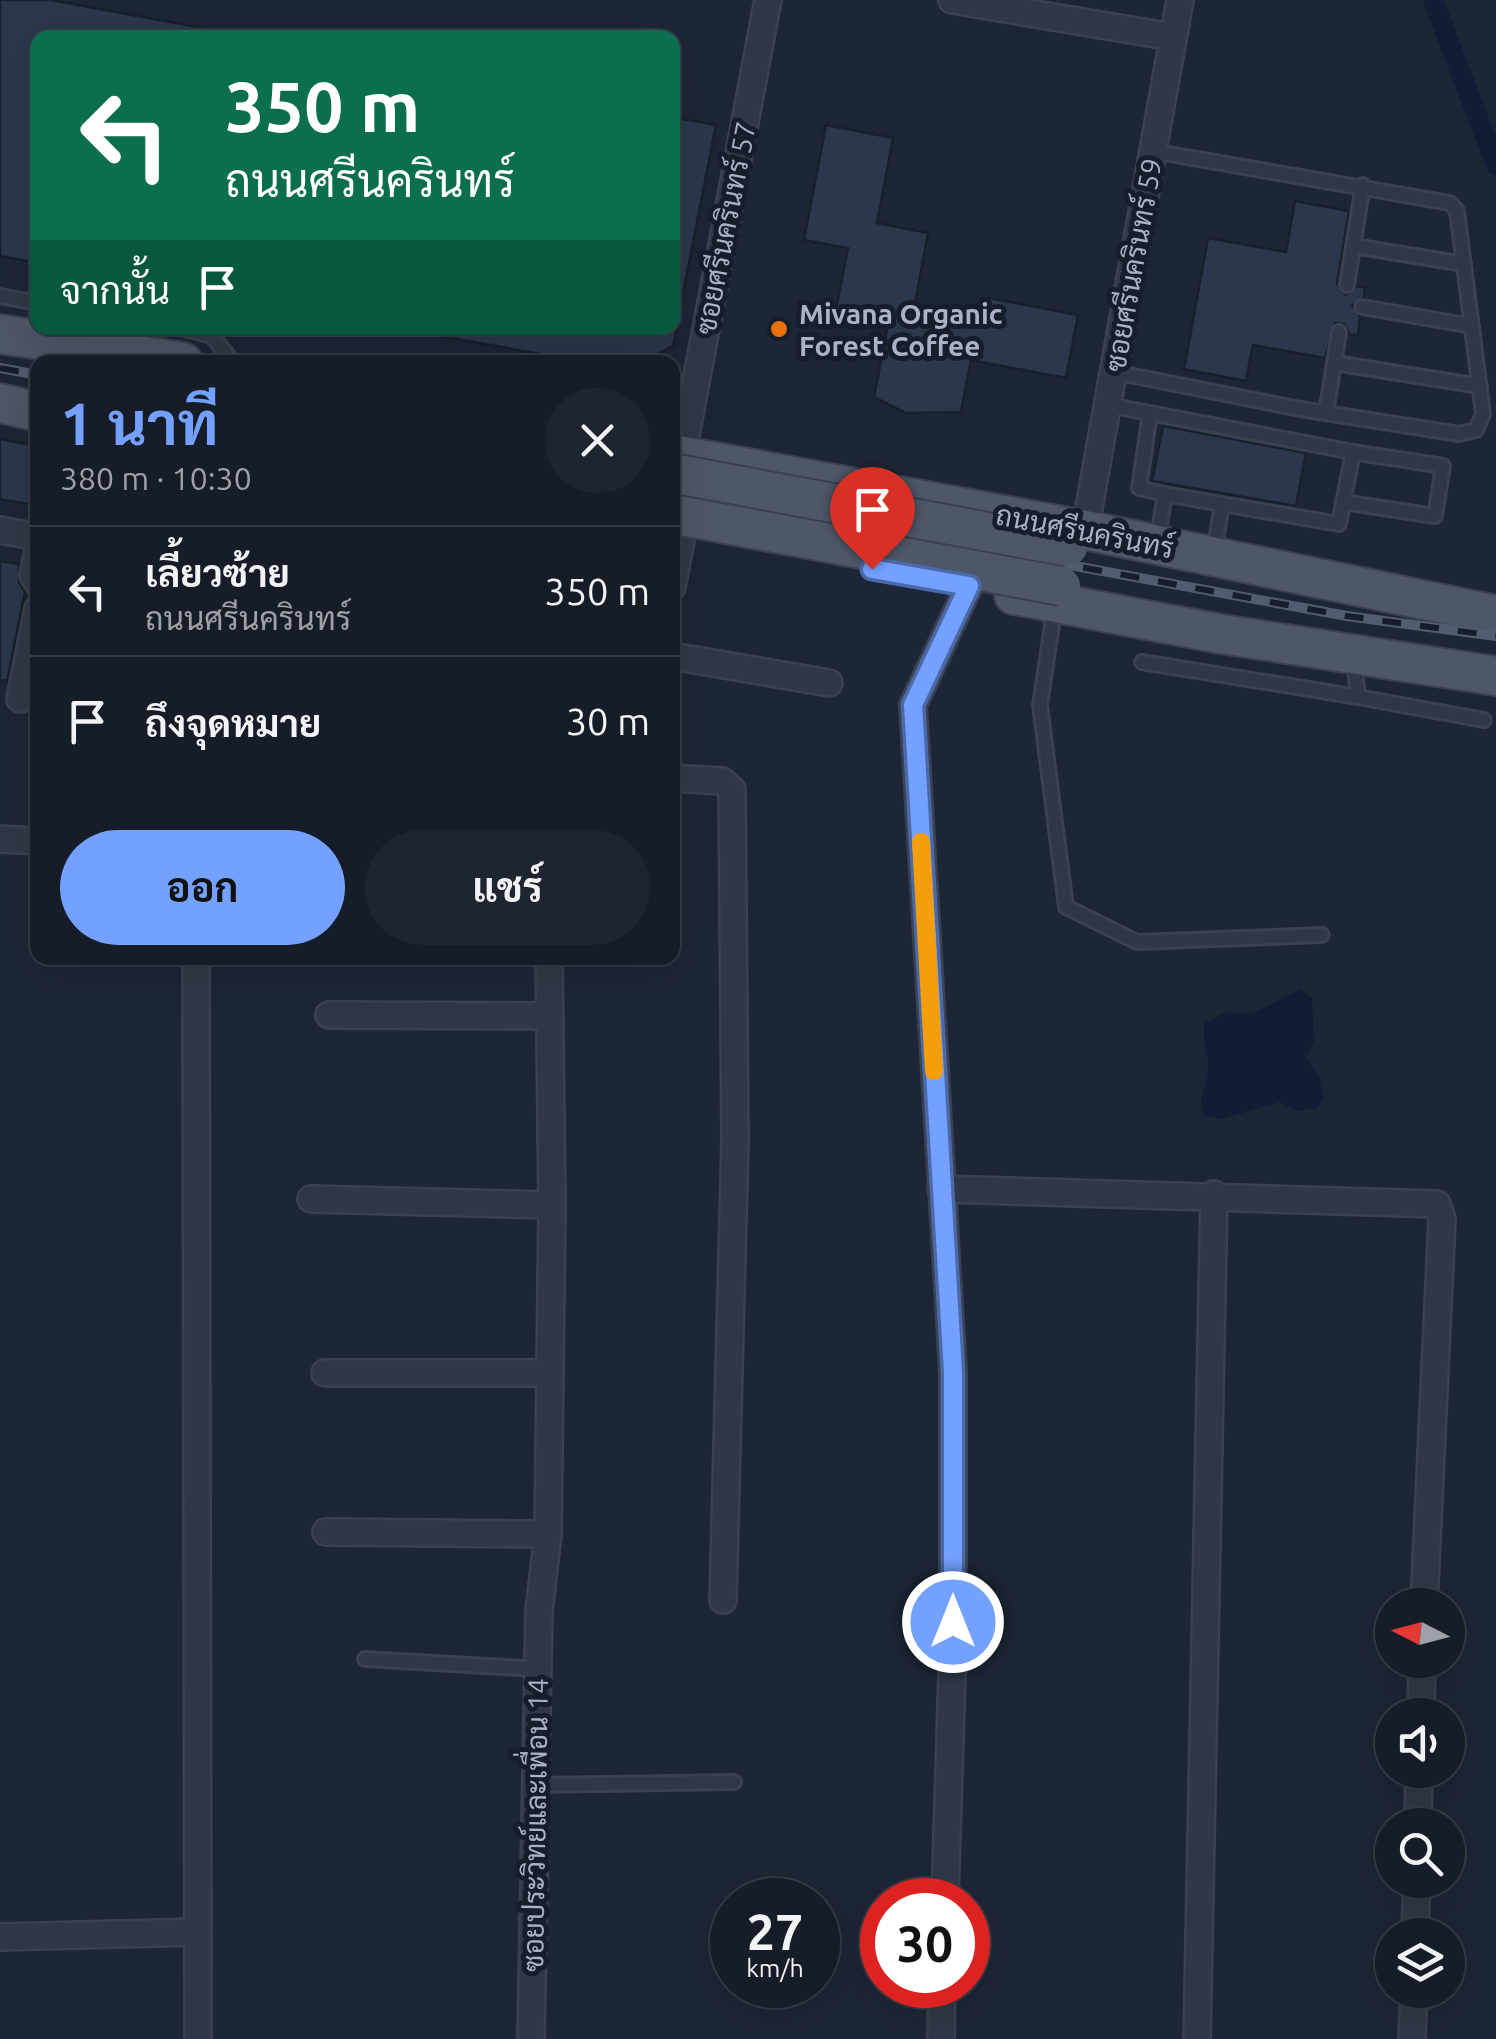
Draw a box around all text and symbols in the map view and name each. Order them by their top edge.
text: 350 m [225,67,420,145]
icon: left [60,70,190,200]
street label: ซอยศรีนครินทร์ 57 [686,118,761,337]
text: ถนนศรีนครินทร์ [225,155,515,206]
street label: ซอยศรีนครินทร์ 59 [1096,155,1167,374]
icon: arrive [190,260,245,315]
text: จากนั้น [60,269,170,311]
place label: Mivana Organic Forest Coffee [799,298,1002,361]
marker: Mivana Organic Forest Coffee [768,318,790,340]
button: close [545,388,650,493]
text: 1 นาที [60,389,218,456]
text: 380 m · 10:30 [60,460,252,496]
pin [830,467,915,570]
icon: arrive [845,482,900,537]
street label: ถนนศรีนครินทร์ [993,496,1177,563]
text: เลี้ยวซ้าย [145,552,290,594]
icon: left [60,564,115,619]
text: 350 m [544,570,650,612]
text: ถนนศรีนครินทร์ [145,600,351,636]
icon: arrive [60,694,115,749]
text: 30 m [566,700,650,742]
text: ถึงจุดหมาย [145,702,321,744]
button: ออก [60,830,345,945]
button: แชร์ [365,830,650,945]
position arrow [901,1570,1005,1674]
north arrow [1375,1588,1465,1678]
map controls [1375,1588,1465,2008]
street label: ซอยประวิทย์และเพื่อน 14 [509,1678,553,1972]
button: sound [1375,1698,1465,1788]
button: search [1375,1808,1465,1898]
speed limit sign: 30 [860,1878,990,2008]
text: 27 [747,1903,803,1959]
button: layers [1375,1918,1465,2008]
text: km/h [746,1954,804,1982]

